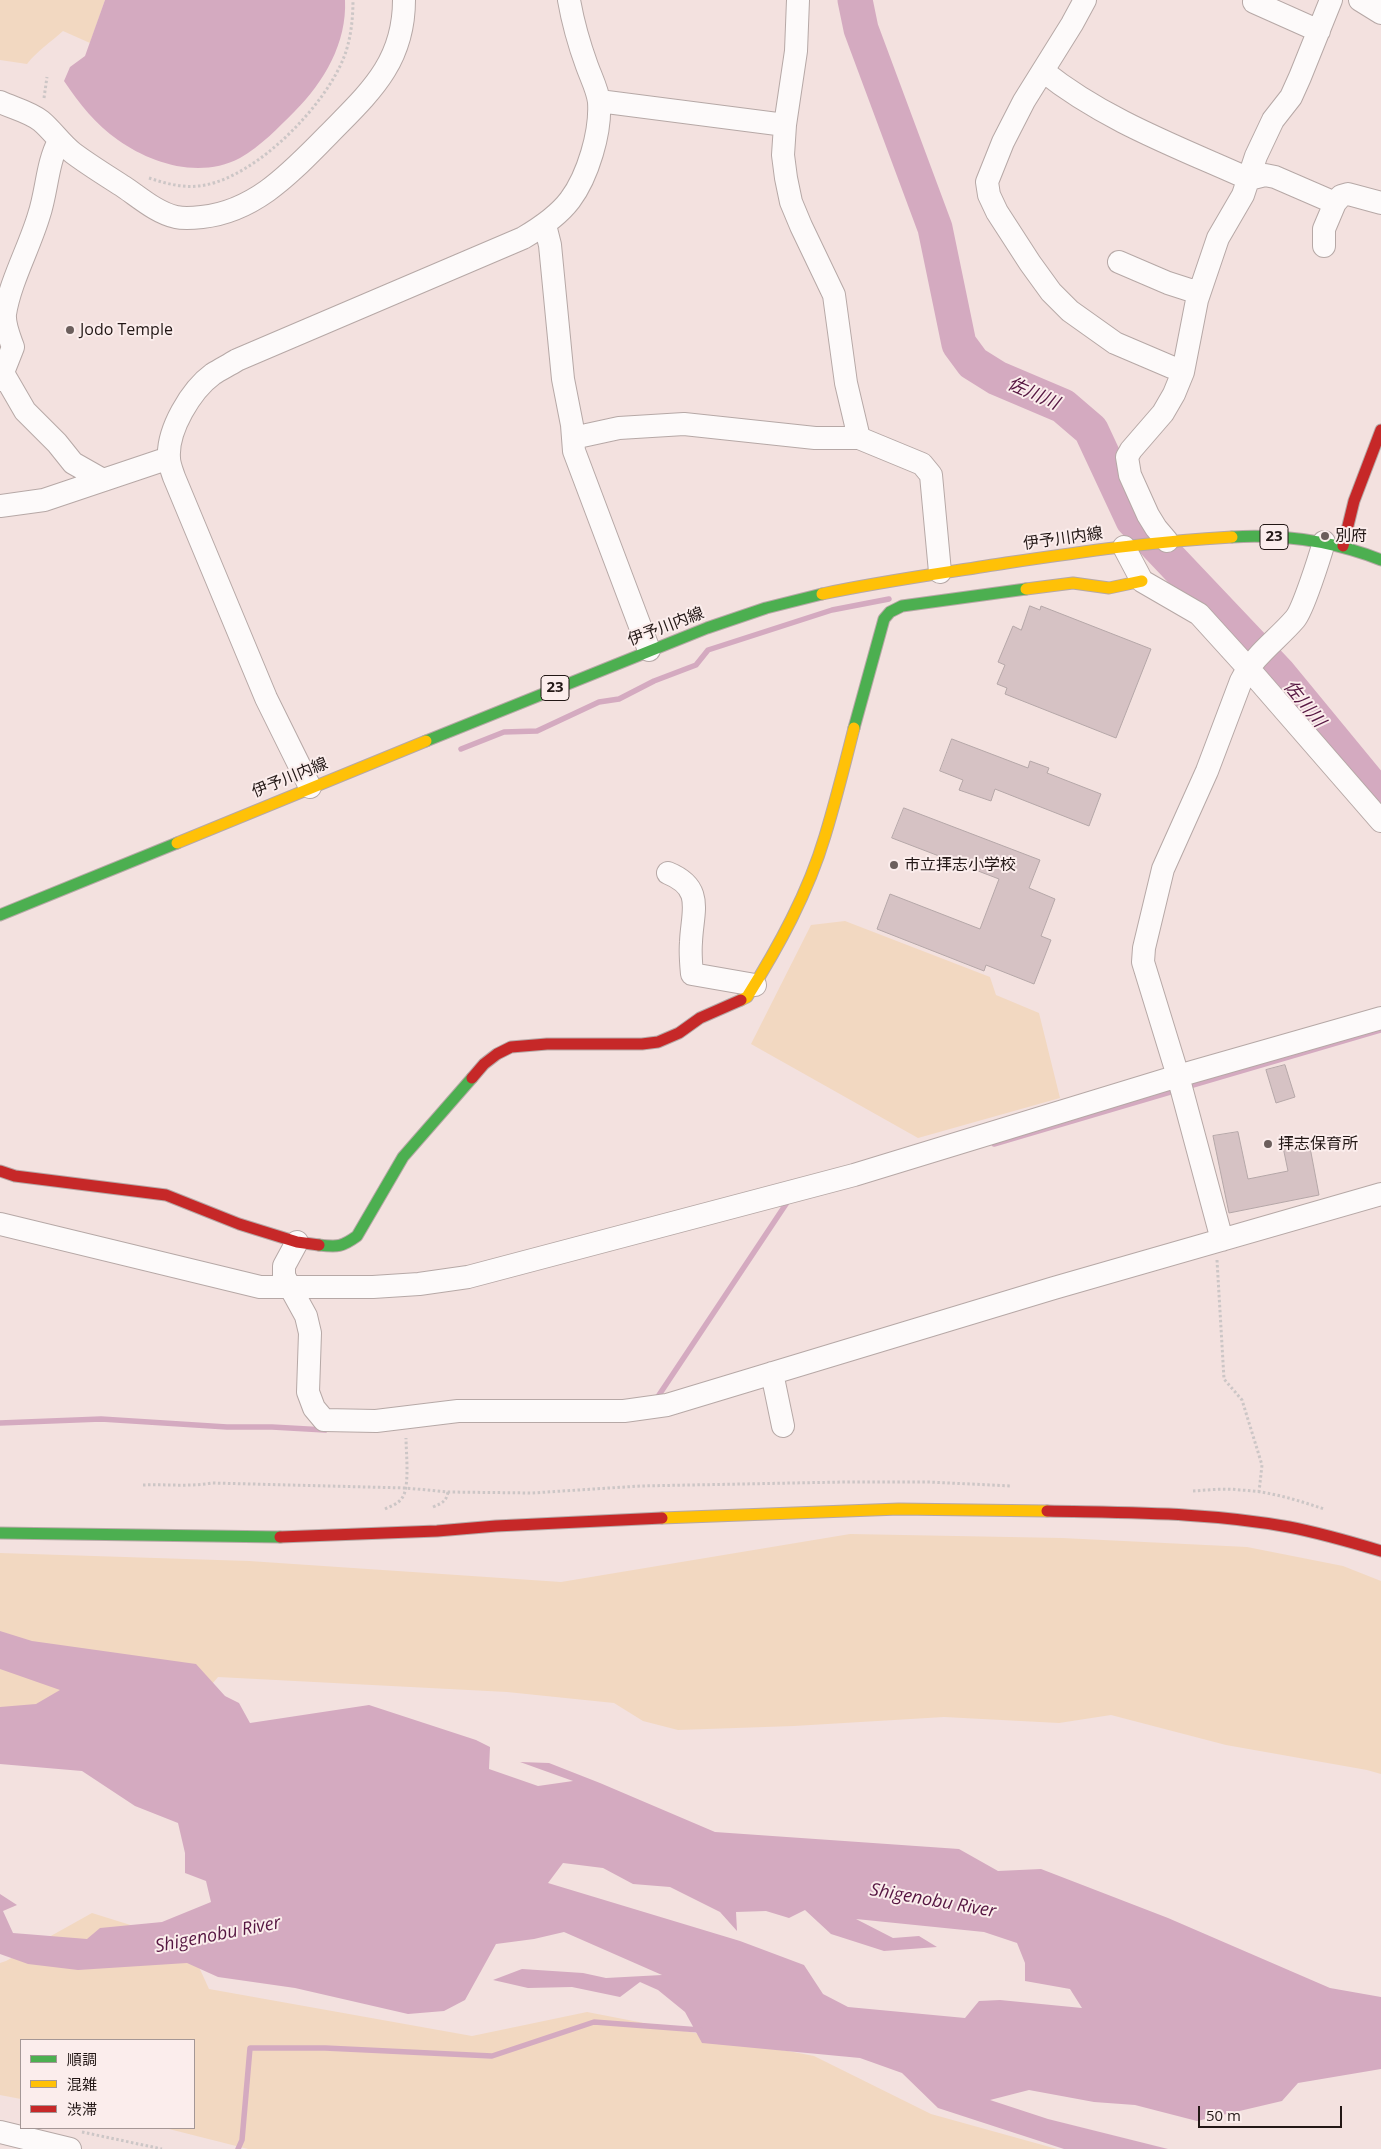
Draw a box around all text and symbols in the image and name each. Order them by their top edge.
place label: Jodo Temple [80,320,173,340]
marker: Jodo Temple [64,324,76,336]
water label: 佐川川 [1004,373,1062,415]
street label: 伊予川内線 [1022,524,1104,554]
road number: 23 [1260,524,1288,550]
place label: 別府 [1335,526,1367,546]
marker: 別府 [1319,530,1331,542]
street label: 伊予川内線 [625,604,707,650]
road number: 23 [541,676,569,700]
water label: 佐川川 [1279,676,1329,732]
street label: 伊予川内線 [249,754,331,802]
place label: 市立拝志小学校 [904,855,1016,875]
marker: 市立拝志小学校 [888,859,900,871]
place label: 拝志保育所 [1278,1134,1358,1154]
marker: 拝志保育所 [1262,1138,1274,1150]
water label: Shigenobu River [868,1879,998,1923]
water label: Shigenobu River [153,1912,283,1958]
legend [20,2039,195,2129]
text: 順調 [67,2049,97,2069]
text: 混雑 [67,2074,97,2094]
scale bar [1201,2096,1345,2128]
text: 渋滞 [67,2099,97,2119]
text: 50 m [1206,2105,1241,2125]

